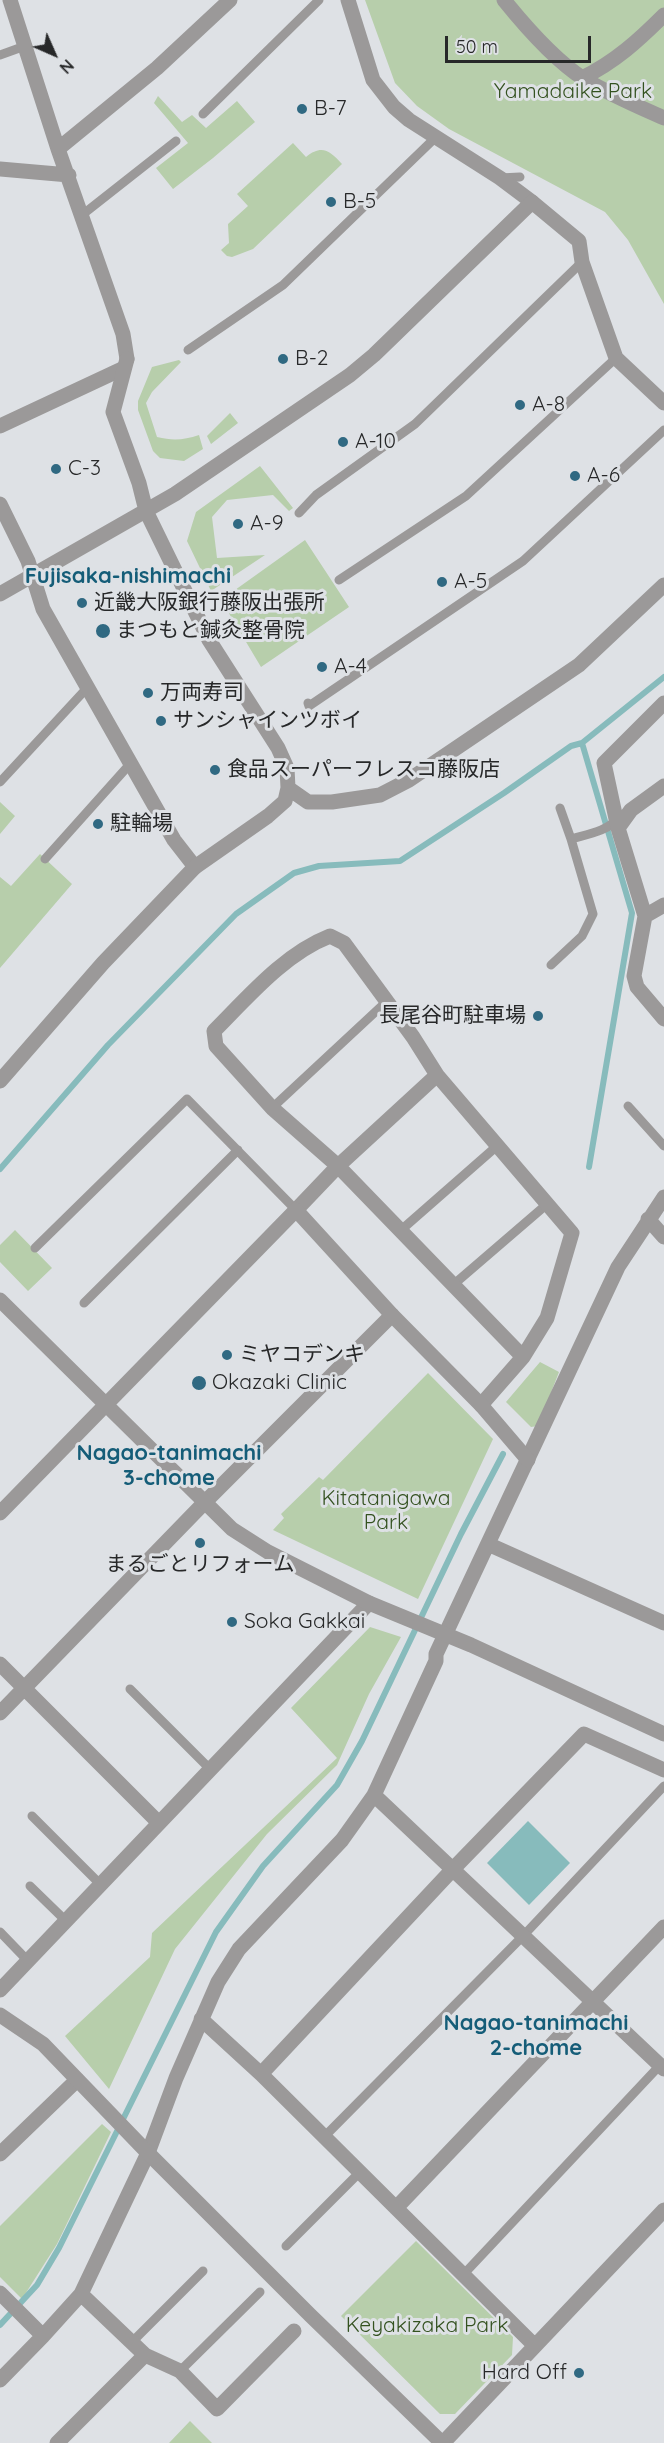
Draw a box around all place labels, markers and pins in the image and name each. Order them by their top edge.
place label: B-7 [314,96,347,122]
marker: B-7 [295,102,309,116]
place label: B-5 [343,189,376,215]
marker: B-5 [324,195,338,209]
place label: B-2 [295,346,328,372]
marker: B-2 [276,352,290,366]
place label: A-8 [532,392,565,418]
marker: A-8 [513,398,527,412]
place label: A-10 [355,429,396,455]
marker: A-10 [336,435,350,449]
place label: C-3 [68,456,101,482]
marker: C-3 [49,462,63,476]
place label: A-6 [587,463,620,489]
marker: A-6 [568,469,582,483]
place label: A-9 [250,511,283,537]
marker: A-9 [231,517,245,531]
place label: A-5 [454,569,487,595]
marker: A-5 [435,575,449,589]
place label: 近畿大阪銀行藤阪出張所 [94,590,325,616]
marker: 近畿大阪銀行藤阪出張所 [75,596,89,610]
place label: まつもと鍼灸整骨院 [116,618,305,644]
marker: まつもと鍼灸整骨院 [94,622,112,640]
place label: A-4 [334,654,367,680]
marker: A-4 [315,660,329,674]
place label: 万両寿司 [160,680,244,706]
marker: 万両寿司 [141,686,155,700]
place label: サンシャインツボイ [173,708,362,734]
marker: サンシャインツボイ [154,714,168,728]
place label: 食品スーパーフレスコ藤阪店 [227,757,500,783]
marker: 食品スーパーフレスコ藤阪店 [208,763,222,777]
place label: 駐輪場 [110,811,173,837]
marker: 駐輪場 [91,817,105,831]
place label: 長尾谷町駐車場 [379,1003,526,1029]
marker: 長尾谷町駐車場 [531,1009,545,1023]
place label: ミヤコデンキ [239,1342,365,1368]
marker: ミヤコデンキ [220,1348,234,1362]
place label: Okazaki Clinic [212,1370,347,1396]
marker: Okazaki Clinic [190,1374,208,1392]
marker: まるごとリフォーム [193,1536,207,1550]
place label: まるごとリフォーム [106,1552,294,1578]
place label: Soka Gakkai [244,1609,365,1635]
marker: Soka Gakkai [225,1615,239,1629]
place label: Hard Off [482,2360,567,2386]
marker: Hard Off [572,2366,586,2380]

